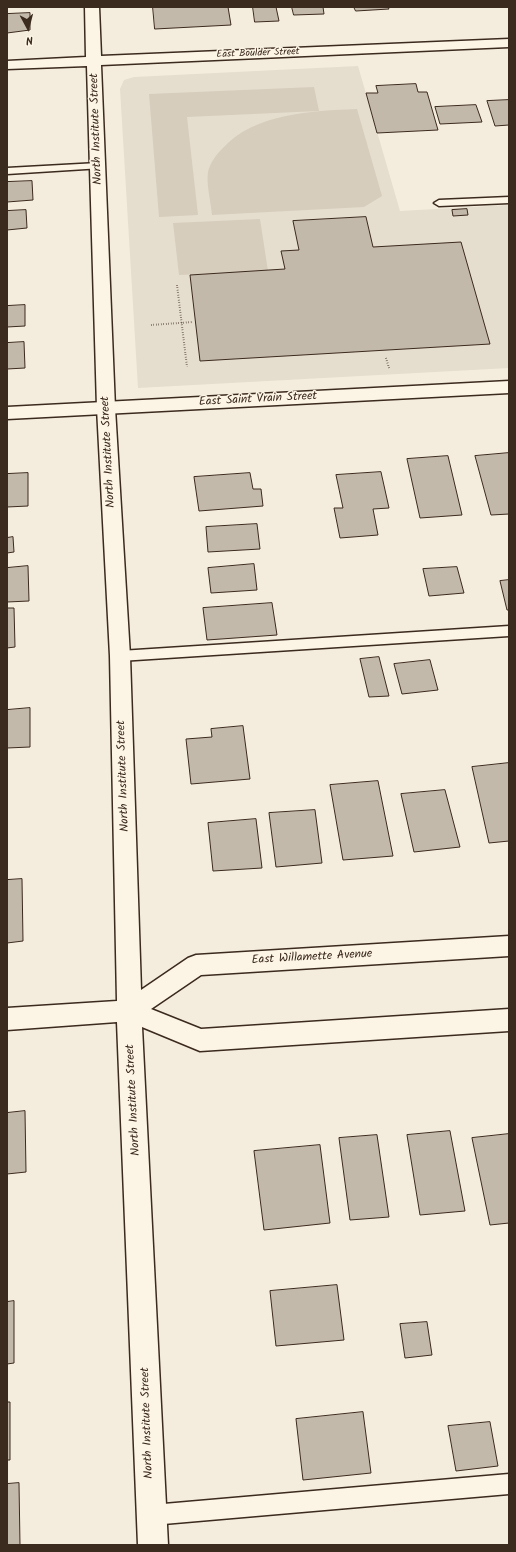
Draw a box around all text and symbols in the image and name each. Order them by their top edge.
north arrow [8,8,48,48]
text: N [25,31,34,49]
street label: East Boulder Street [216,47,300,61]
street label: North Institute Street [88,73,106,185]
street label: East Saint Vrain Street [199,390,317,410]
street label: North Institute Street [99,396,119,508]
street label: North Institute Street [115,720,133,832]
street label: East Willamette Avenue [251,948,373,968]
street label: North Institute Street [124,1044,144,1156]
street label: North Institute Street [139,1367,157,1479]

